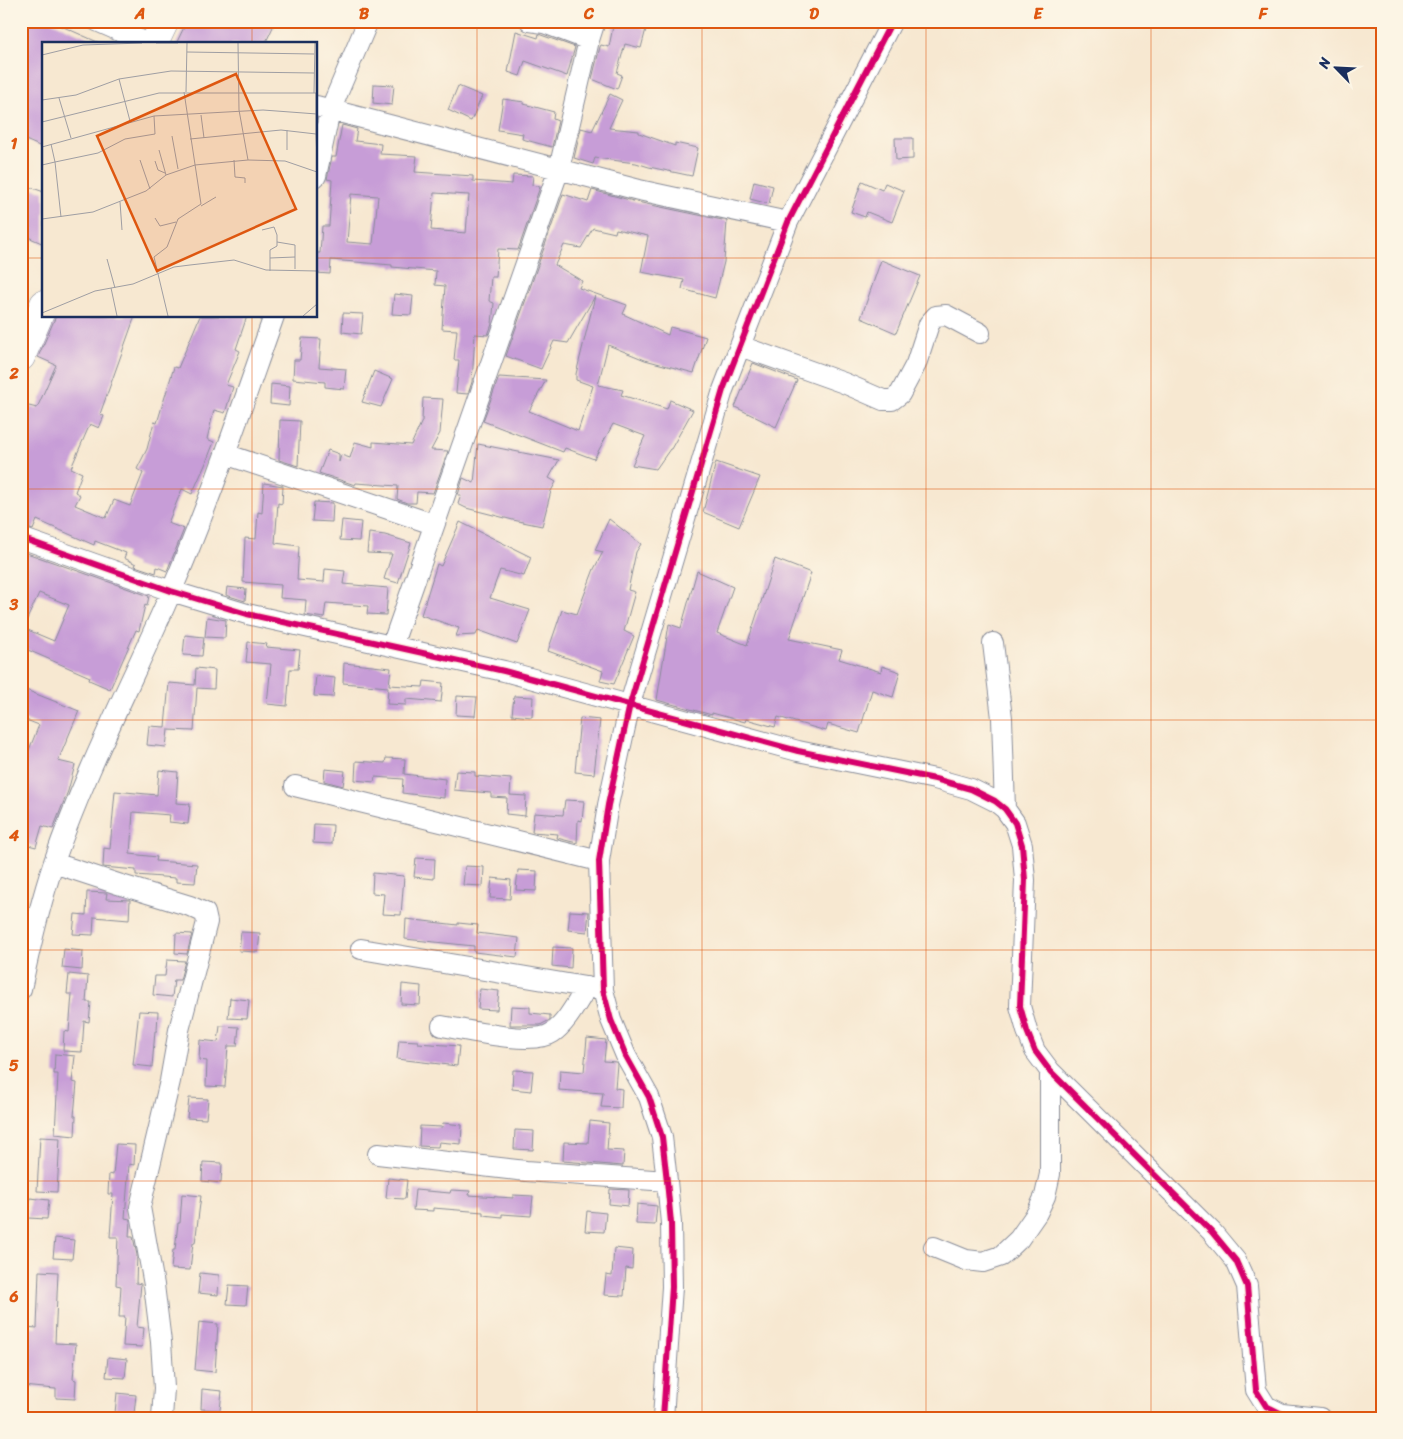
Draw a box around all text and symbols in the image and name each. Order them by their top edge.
text: A [134,0,145,28]
text: B [359,0,370,28]
text: C [583,0,595,28]
text: D [809,0,819,28]
text: E [1034,0,1044,28]
text: F [1258,0,1269,28]
inset map [42,42,318,318]
north arrow [1310,42,1360,92]
text: N [1311,53,1338,73]
text: 1 [11,129,18,158]
text: 2 [8,359,19,388]
text: 3 [9,590,19,619]
text: 4 [8,821,19,850]
text: 5 [9,1051,19,1080]
text: 6 [8,1282,19,1311]

